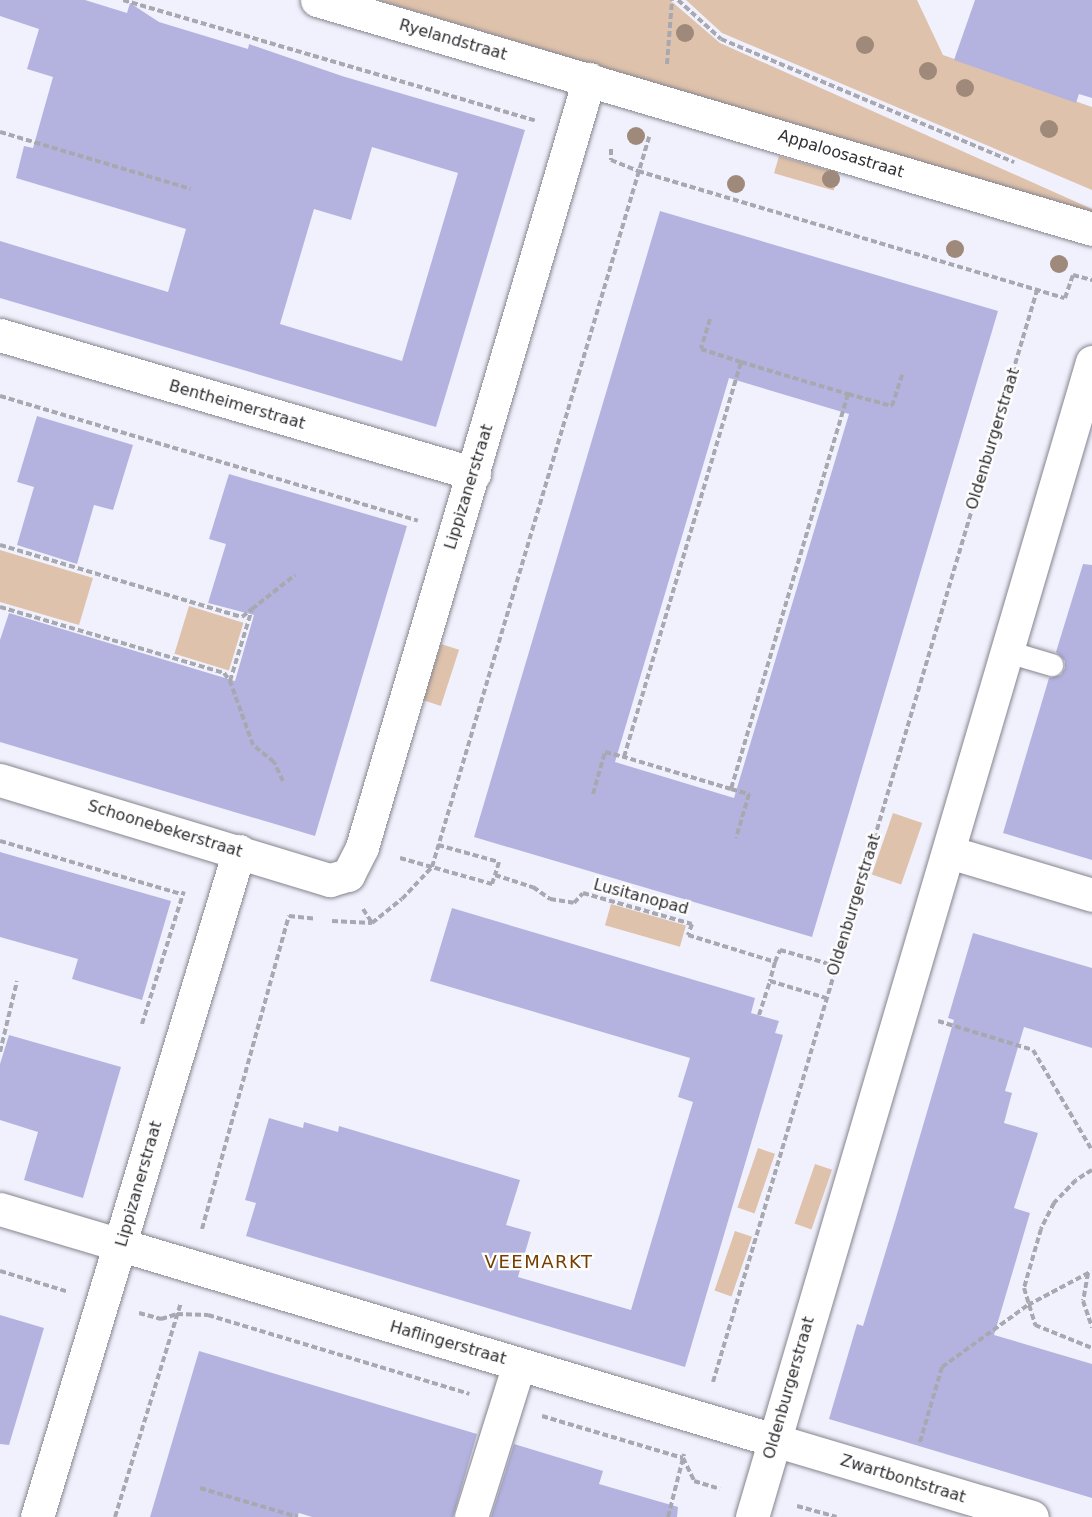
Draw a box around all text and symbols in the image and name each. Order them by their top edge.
street label: Ryelandstraat [397,15,509,65]
street label: Appaloosastraat [776,126,906,182]
street label: Oldenburgerstraat [962,366,1024,512]
street label: Bentheimerstraat [167,376,307,434]
street label: Lippizanerstraat [441,422,497,552]
street label: Schoonebekerstraat [85,796,245,862]
street label: Oldenburgerstraat [823,832,885,978]
street label: Lusitanopad [591,875,691,919]
street label: Lippizanerstraat [112,1119,166,1249]
district label: VEEMARKT [485,1251,593,1273]
street label: Oldenburgerstraat [759,1314,819,1462]
street label: Haflingerstraat [388,1317,508,1369]
street label: Zwartbontstraat [838,1451,968,1507]

